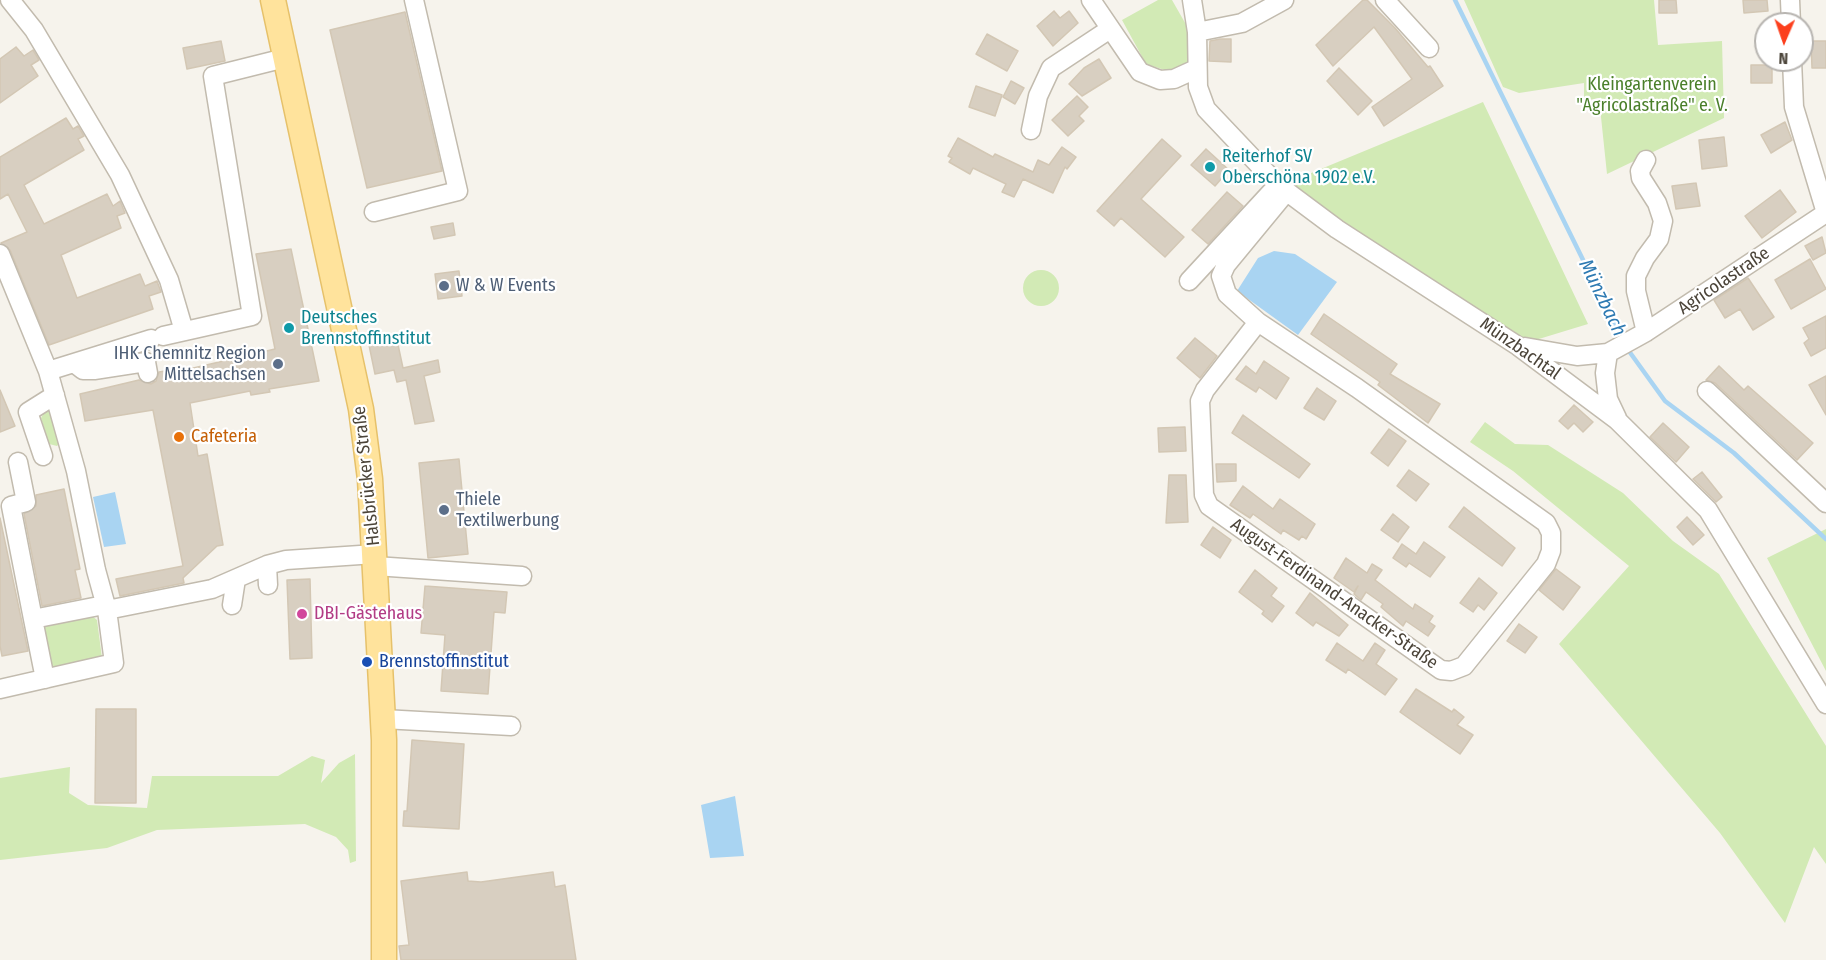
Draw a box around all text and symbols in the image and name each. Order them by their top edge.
north arrow [1754,12,1814,72]
text: N [1778,49,1789,68]
park label: Kleingartenverein "Agricolastraße" e. V. [1576,74,1728,116]
place label: Reiterhof SV Oberschöna 1902 e.V. [1222,146,1376,188]
marker: Reiterhof SV Oberschöna 1902 e.V. [1203,160,1217,174]
street label: Agricolastraße [1674,243,1774,319]
water label: Münzbach [1573,256,1631,340]
place label: W & W Events [456,275,556,297]
marker: W & W Events [437,279,451,293]
place label: Deutsches Brennstoffinstitut [301,307,431,350]
street label: Münzbachtal [1476,313,1564,385]
marker: Deutsches Brennstoffinstitut [282,321,296,335]
place label: IHK Chemnitz Region Mittelsachsen [114,343,266,386]
marker: IHK Chemnitz Region Mittelsachsen [271,357,285,371]
street label: Halsbrücker Straße [349,405,385,547]
place label: Cafeteria [191,426,257,448]
marker: Cafeteria [172,430,186,444]
place label: Thiele Textilwerbung [456,489,559,532]
marker: Thiele Textilwerbung [437,503,451,517]
street label: August-Ferdinand-Anacker-Straße [1226,514,1442,674]
place label: DBI-Gästehaus [314,603,422,625]
marker: DBI-Gästehaus [295,607,309,621]
place label: Brennstoffinstitut [379,651,509,673]
marker: Brennstoffinstitut [360,655,374,669]

